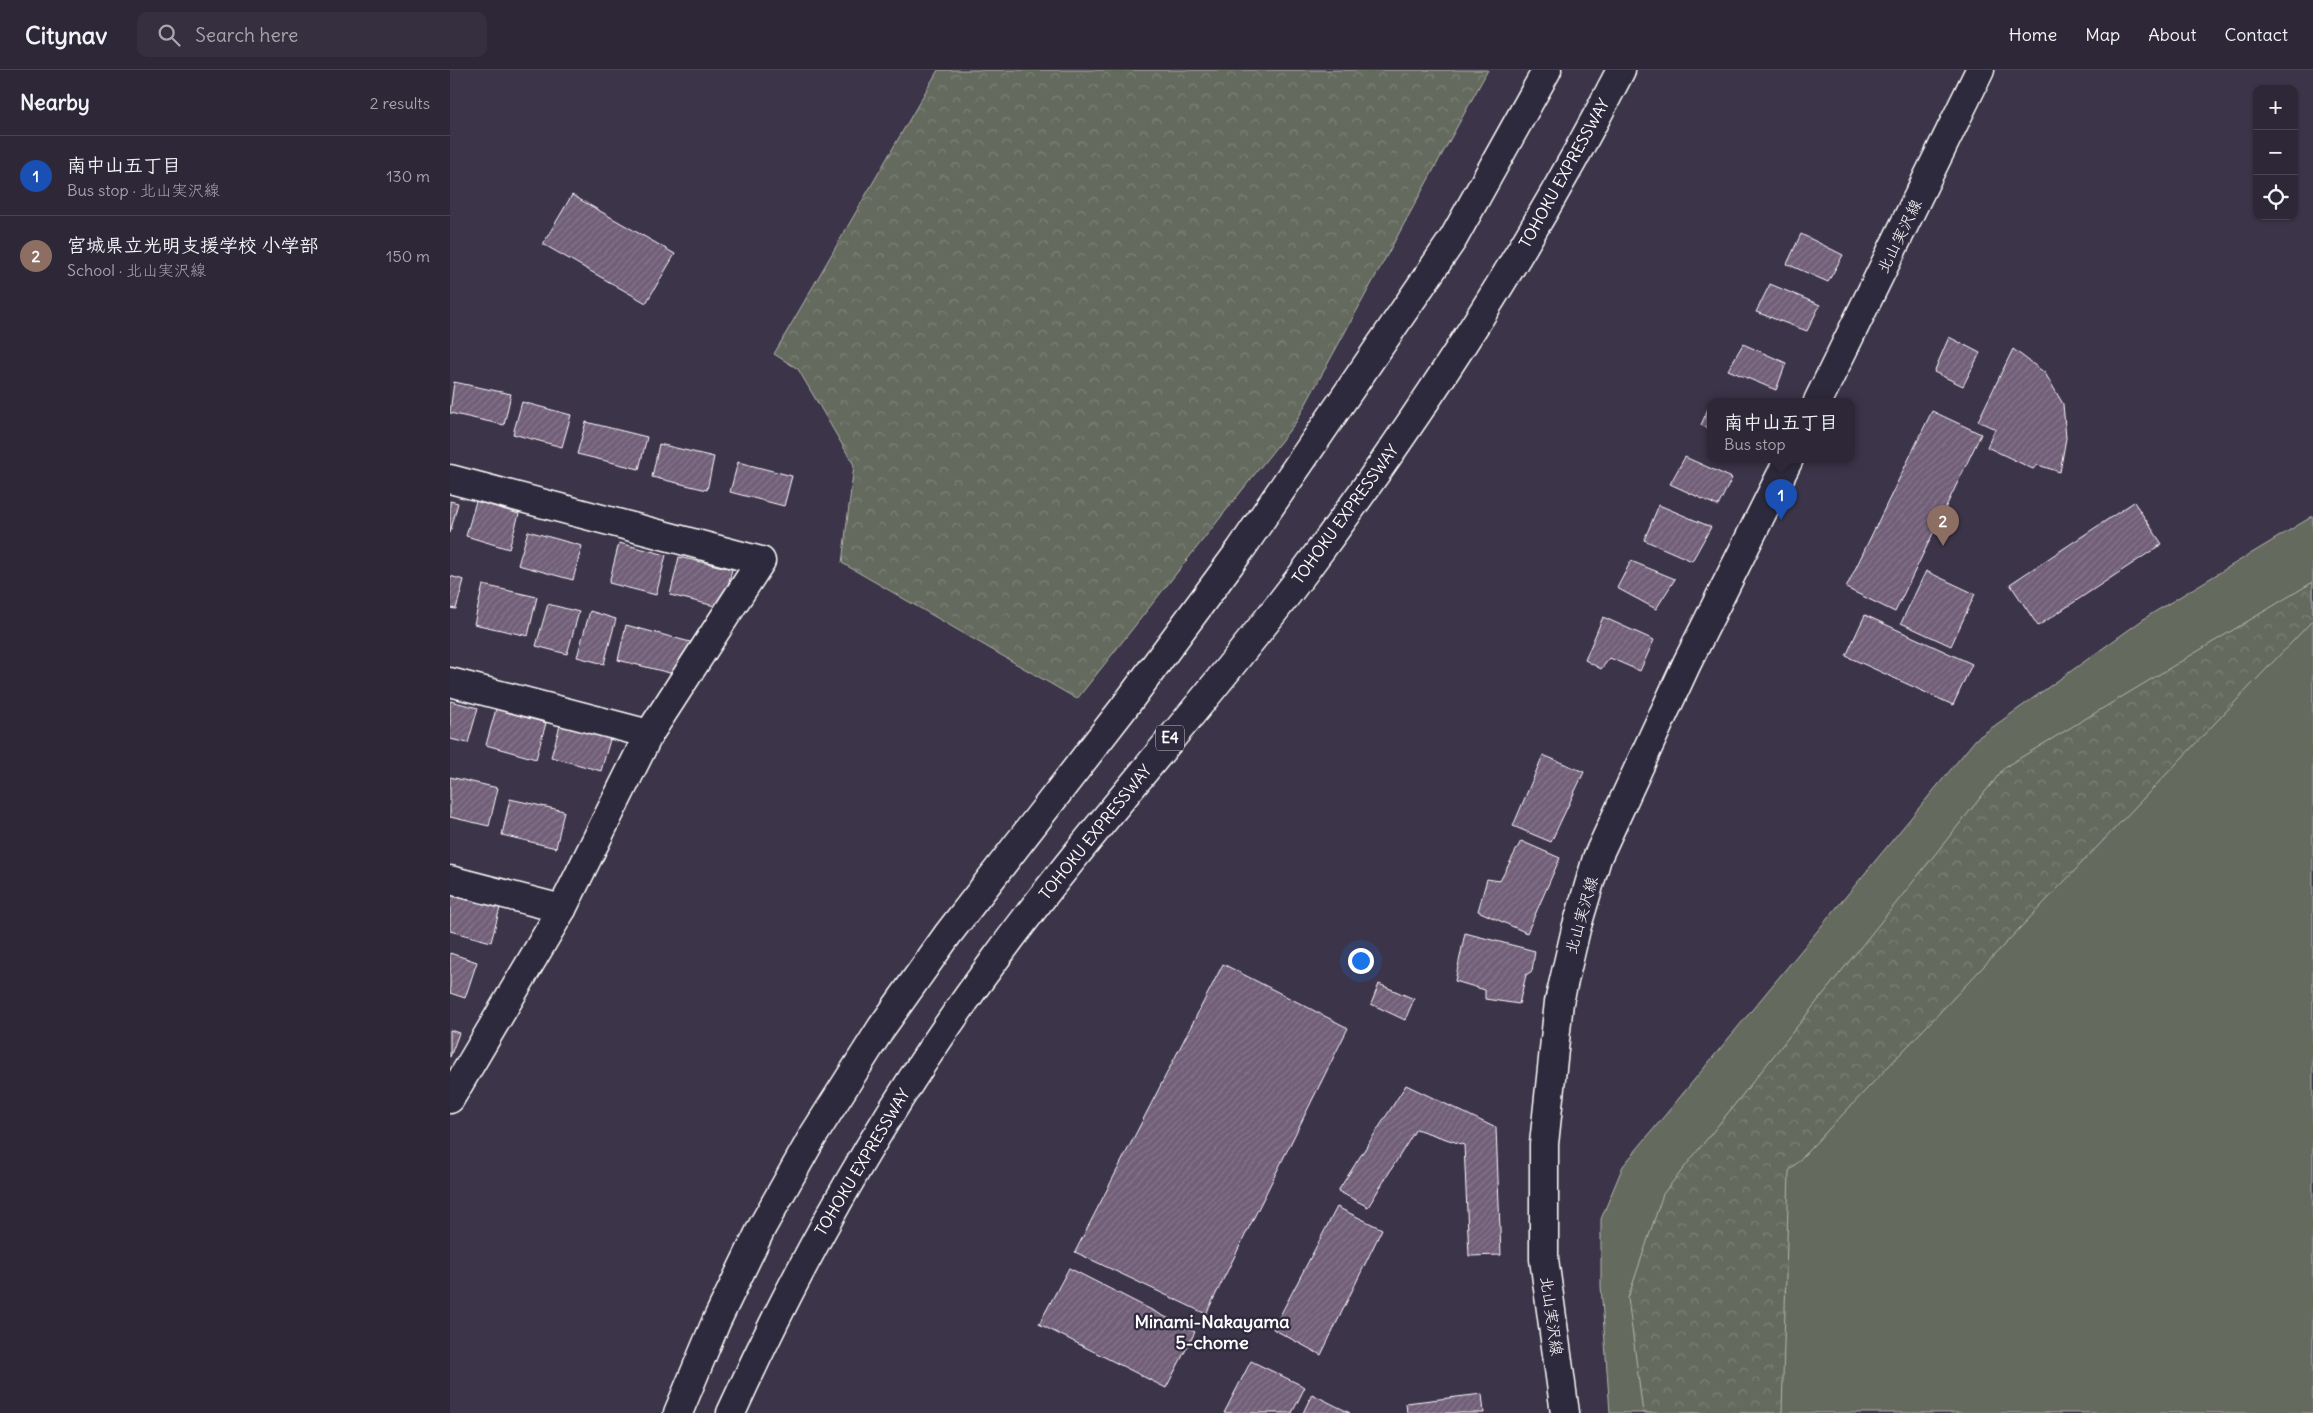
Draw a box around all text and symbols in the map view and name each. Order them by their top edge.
search box [137,12,487,57]
text: Citynav [25,20,107,50]
icon: search [155,21,183,49]
text: Search here [195,23,298,47]
text: Home [2009,23,2057,46]
text: Map [2085,23,2120,46]
text: About [2148,23,2196,46]
text: Contact [2224,23,2288,46]
map controls [2253,85,2298,220]
button: + [2253,85,2298,130]
text: Nearby [20,89,90,116]
text: 2 results [370,93,430,113]
street label: TOHOKU EXPRESSWAY [1515,95,1613,251]
button: − [2253,130,2298,175]
text: 南中山五丁目 [67,153,181,177]
text: 1 [33,166,39,186]
text: 130 m [386,166,430,186]
button: locate [2253,175,2298,220]
text: Bus stop · 北山実沢線 [67,180,220,200]
street label: 北山実沢線 [1872,196,1926,276]
text: 宮城県立光明支援学校 小学部 [67,233,319,257]
text: 2 [32,246,40,266]
text: 150 m [386,246,430,266]
text: School · 北山実沢線 [67,260,206,280]
popup [1707,398,1855,463]
text: 南中山五丁目 [1724,410,1838,434]
text: Bus stop [1724,434,1786,454]
street label: TOHOKU EXPRESSWAY [1288,440,1402,588]
pin: 1 [1765,479,1797,520]
pin: 2 [1927,505,1959,546]
road number: E4 [1156,726,1184,750]
street label: TOHOKU EXPRESSWAY [1034,760,1156,903]
street label: 北山実沢線 [1560,874,1602,956]
your location [1348,948,1374,974]
street label: TOHOKU EXPRESSWAY [810,1085,914,1239]
street label: 北山実沢線 [1537,1275,1567,1357]
district label: Minami-Nakayama 5-chome [1134,1310,1290,1354]

